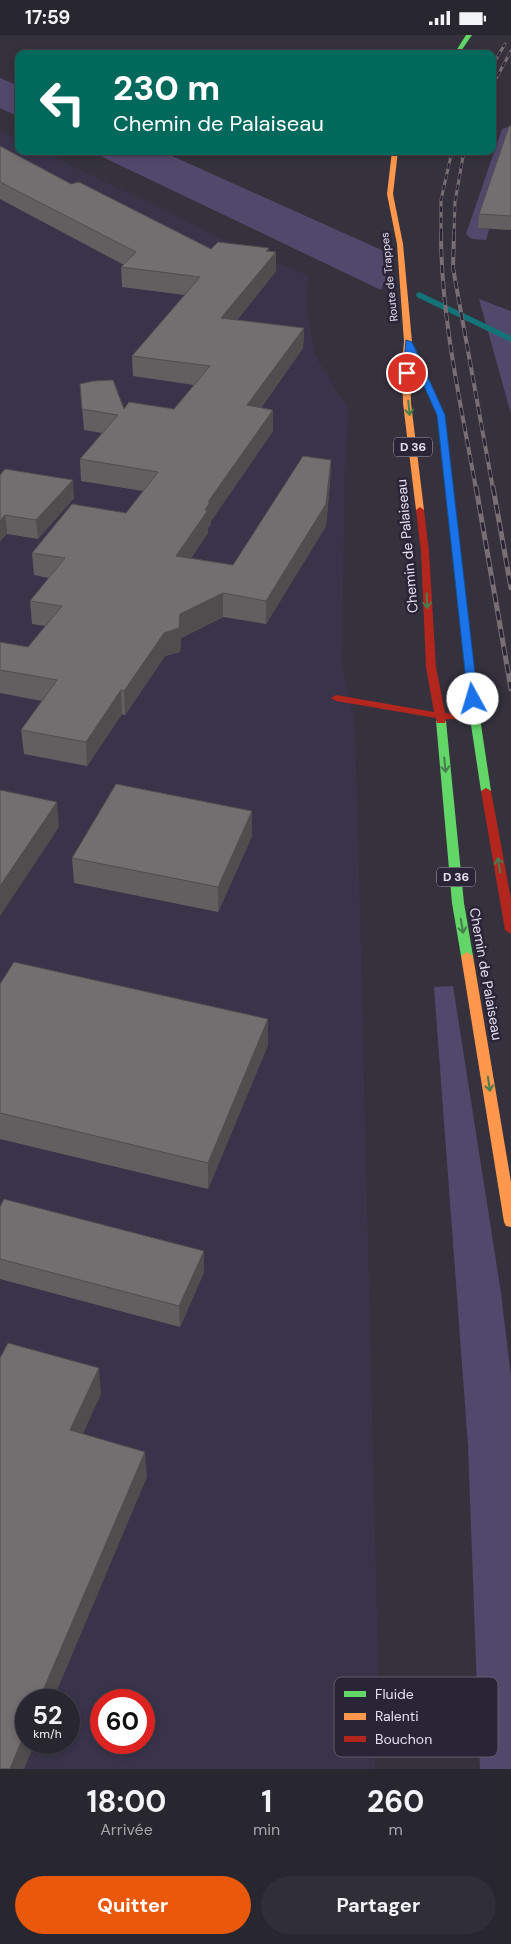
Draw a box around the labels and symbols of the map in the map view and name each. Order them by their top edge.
street label: Route de Trappes [377,232,401,322]
pin [386,352,428,394]
one-way arrow [404,399,414,415]
road number: D 36 [394,437,432,457]
street label: Chemin de Palaiseau [392,478,422,614]
one-way arrow [423,593,432,609]
position arrow [446,672,498,724]
one-way arrow [440,756,450,772]
one-way arrow [494,857,503,873]
road number: D 36 [437,867,475,887]
street label: Chemin de Palaiseau [465,906,507,1042]
one-way arrow [458,918,468,934]
one-way arrow [485,1076,495,1092]
legend [334,1677,498,1757]
text: Fluide [375,1685,414,1703]
speed limit sign: 60 [90,1689,155,1754]
text: Ralenti [375,1707,419,1725]
text: Bouchon [375,1730,432,1748]

